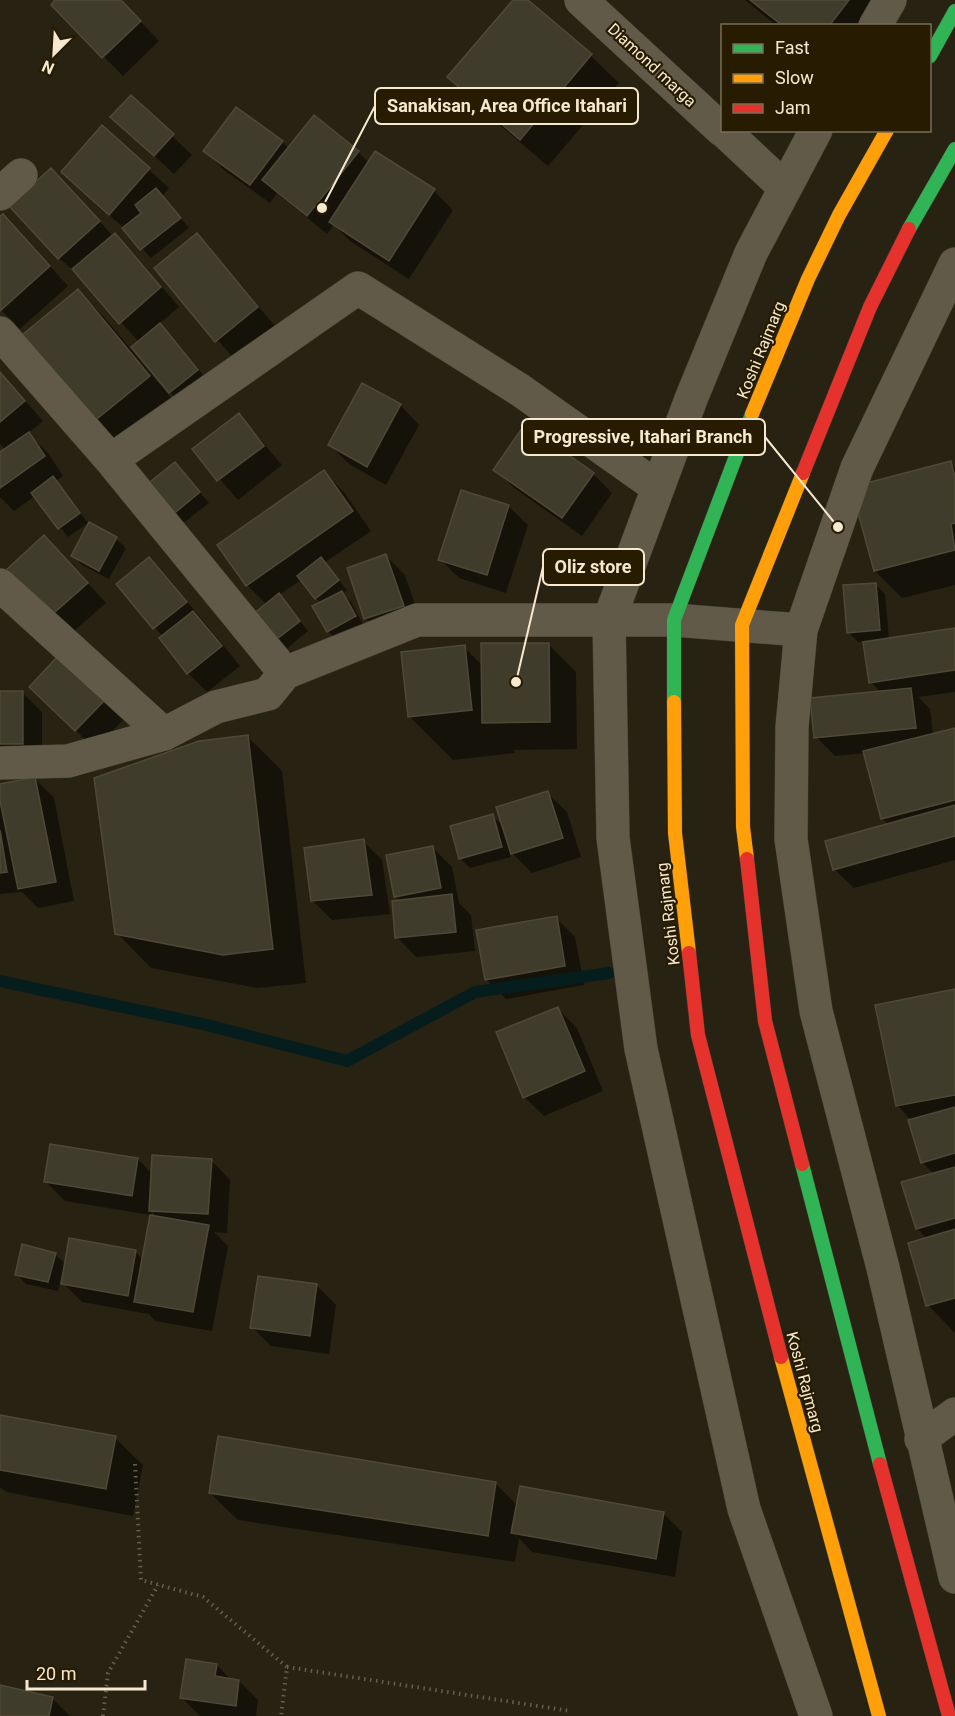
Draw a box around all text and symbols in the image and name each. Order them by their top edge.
street label: Diamond marga [604,19,700,111]
north arrow [24,24,84,84]
legend [721,24,931,132]
text: Fast [775,37,810,58]
text: N [39,56,57,78]
text: Slow [775,67,814,88]
callout: Sanakisan, Area Office Itahari [375,88,638,124]
text: Sanakisan, Area Office Itahari [387,95,627,116]
text: Jam [775,97,811,118]
street label: Koshi Rajmarg [733,299,789,401]
callout: Progressive, Itahari Branch [522,419,765,455]
text: Progressive, Itahari Branch [534,426,752,447]
callout: Oliz store [543,549,644,585]
text: Oliz store [555,556,632,577]
street label: Koshi Rajmarg [652,862,684,966]
street label: Koshi Rajmarg [782,1330,828,1434]
scale bar [27,1653,146,1691]
text: 20 m [36,1663,76,1684]

